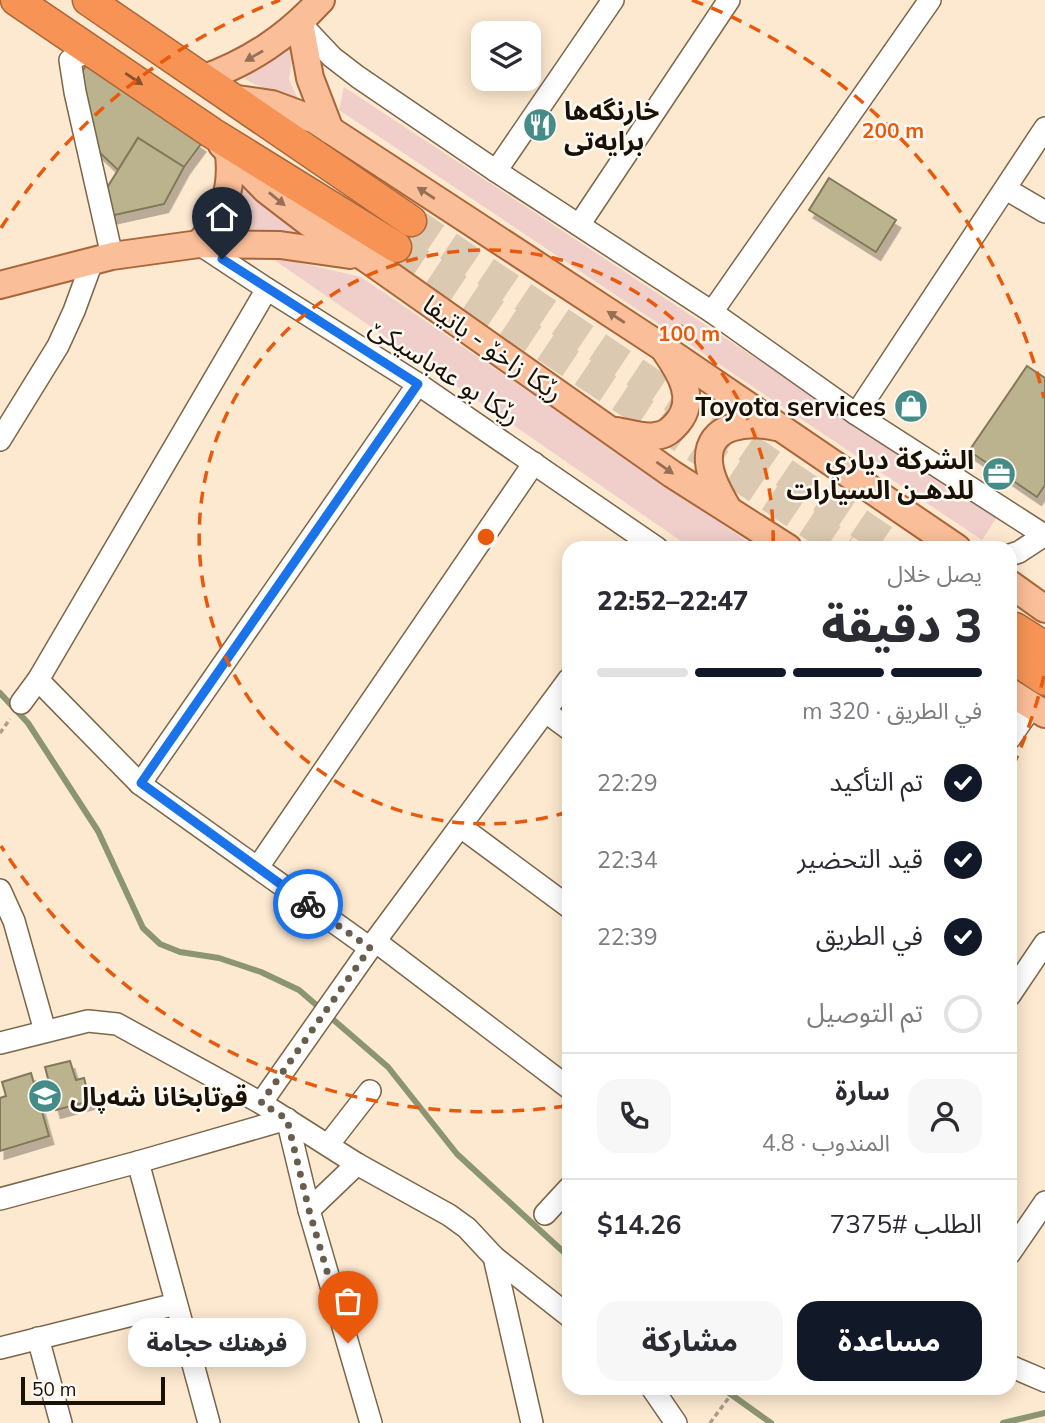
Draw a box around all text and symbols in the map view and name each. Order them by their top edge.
map controls [471,21,541,91]
button: layers [471,21,541,91]
one-way arrow [244,50,264,62]
one-way arrow [125,72,143,86]
place label: خارنگه‌ها برايه‌تى [564,94,659,157]
restaurant icon: خارنگه‌ها برايه‌تى [521,106,559,144]
text: 200 m [862,117,924,143]
one-way arrow [416,186,436,199]
pin [192,187,252,259]
one-way arrow [267,191,285,206]
icon: home [203,198,241,236]
street label: رێکا زاخۆ - باتیفا [416,287,570,409]
street label: رێكا بو عه‌باسيكێ [364,310,526,432]
one-way arrow [607,311,626,324]
text: 100 m [658,320,720,346]
shop icon: Toyota services [892,387,930,425]
place label: Toyota services [695,390,886,423]
place label: الشركة دياري للدهـن السيارات [786,443,974,506]
office icon: الشركة دياري للدهـن السيارات [980,455,1018,493]
one-way arrow [655,461,674,474]
centre of rings [474,525,498,549]
text: يصل خلال [887,559,982,588]
text: 22:47–22:52 [597,584,748,617]
text: 3 دقيقة [821,596,982,654]
text: في الطريق · 320 m [802,696,982,725]
icon: check [944,764,982,802]
text: تم التأكيد [829,765,923,798]
text: 22:29 [597,768,657,797]
icon: check [944,841,982,879]
text: قيد التحضير [797,842,923,875]
text: 22:34 [597,845,657,874]
courier [273,869,343,939]
icon: bike [289,885,327,923]
icon: check [944,918,982,956]
text: في الطريق [816,919,923,952]
text: 22:39 [597,922,657,951]
text: تم التوصيل [807,996,923,1029]
text: سارة [835,1074,890,1107]
school or university icon: قوتابخانا شەپال [26,1077,64,1115]
button: phone [597,1079,671,1153]
button: person [908,1079,982,1153]
place label: قوتابخانا شەپال [70,1080,248,1114]
text: المندوب · 4.8 [762,1128,890,1157]
text: الطلب #7375 [830,1207,982,1240]
text: $14.26 [597,1208,681,1241]
pin [318,1271,378,1343]
icon: bag [329,1282,367,1320]
button: مشاركة [597,1301,783,1381]
button: مساعدة [797,1301,982,1381]
callout: فرهنك حجامة [128,1318,306,1368]
text: فرهنك حجامة [147,1328,287,1357]
scale bar [21,1374,164,1406]
text: 50 m [32,1377,76,1401]

